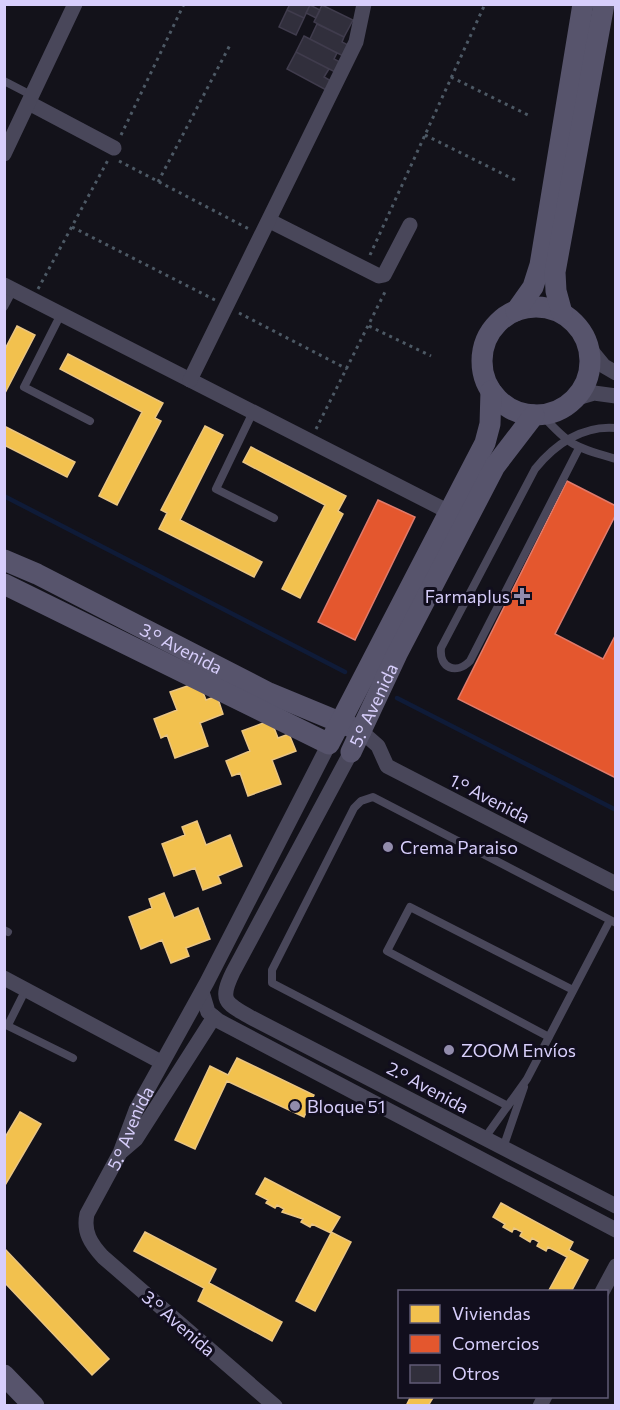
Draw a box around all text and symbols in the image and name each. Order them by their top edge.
place label: Farmaplus [425,585,510,607]
marker: Farmaplus [515,589,529,603]
street label: 3.° Avenida [136,618,226,678]
street label: 5.° Avenida [344,660,402,750]
street label: 1.° Avenida [446,768,534,828]
place label: Crema Paraiso [400,836,518,858]
marker: Crema Paraiso [381,840,395,854]
place label: ZOOM Envíos [461,1039,576,1061]
marker: ZOOM Envíos [442,1043,456,1057]
street label: 2.° Avenida [383,1056,473,1118]
street label: 5.° Avenida [102,1082,158,1174]
place label: Bloque 51 [307,1095,386,1117]
marker: Bloque 51 [288,1099,302,1113]
street label: 3.° Avenida [138,1285,220,1361]
legend [398,1290,608,1398]
text: Viviendas [452,1302,531,1324]
text: Comercios [452,1332,539,1354]
text: Otros [452,1362,500,1384]

